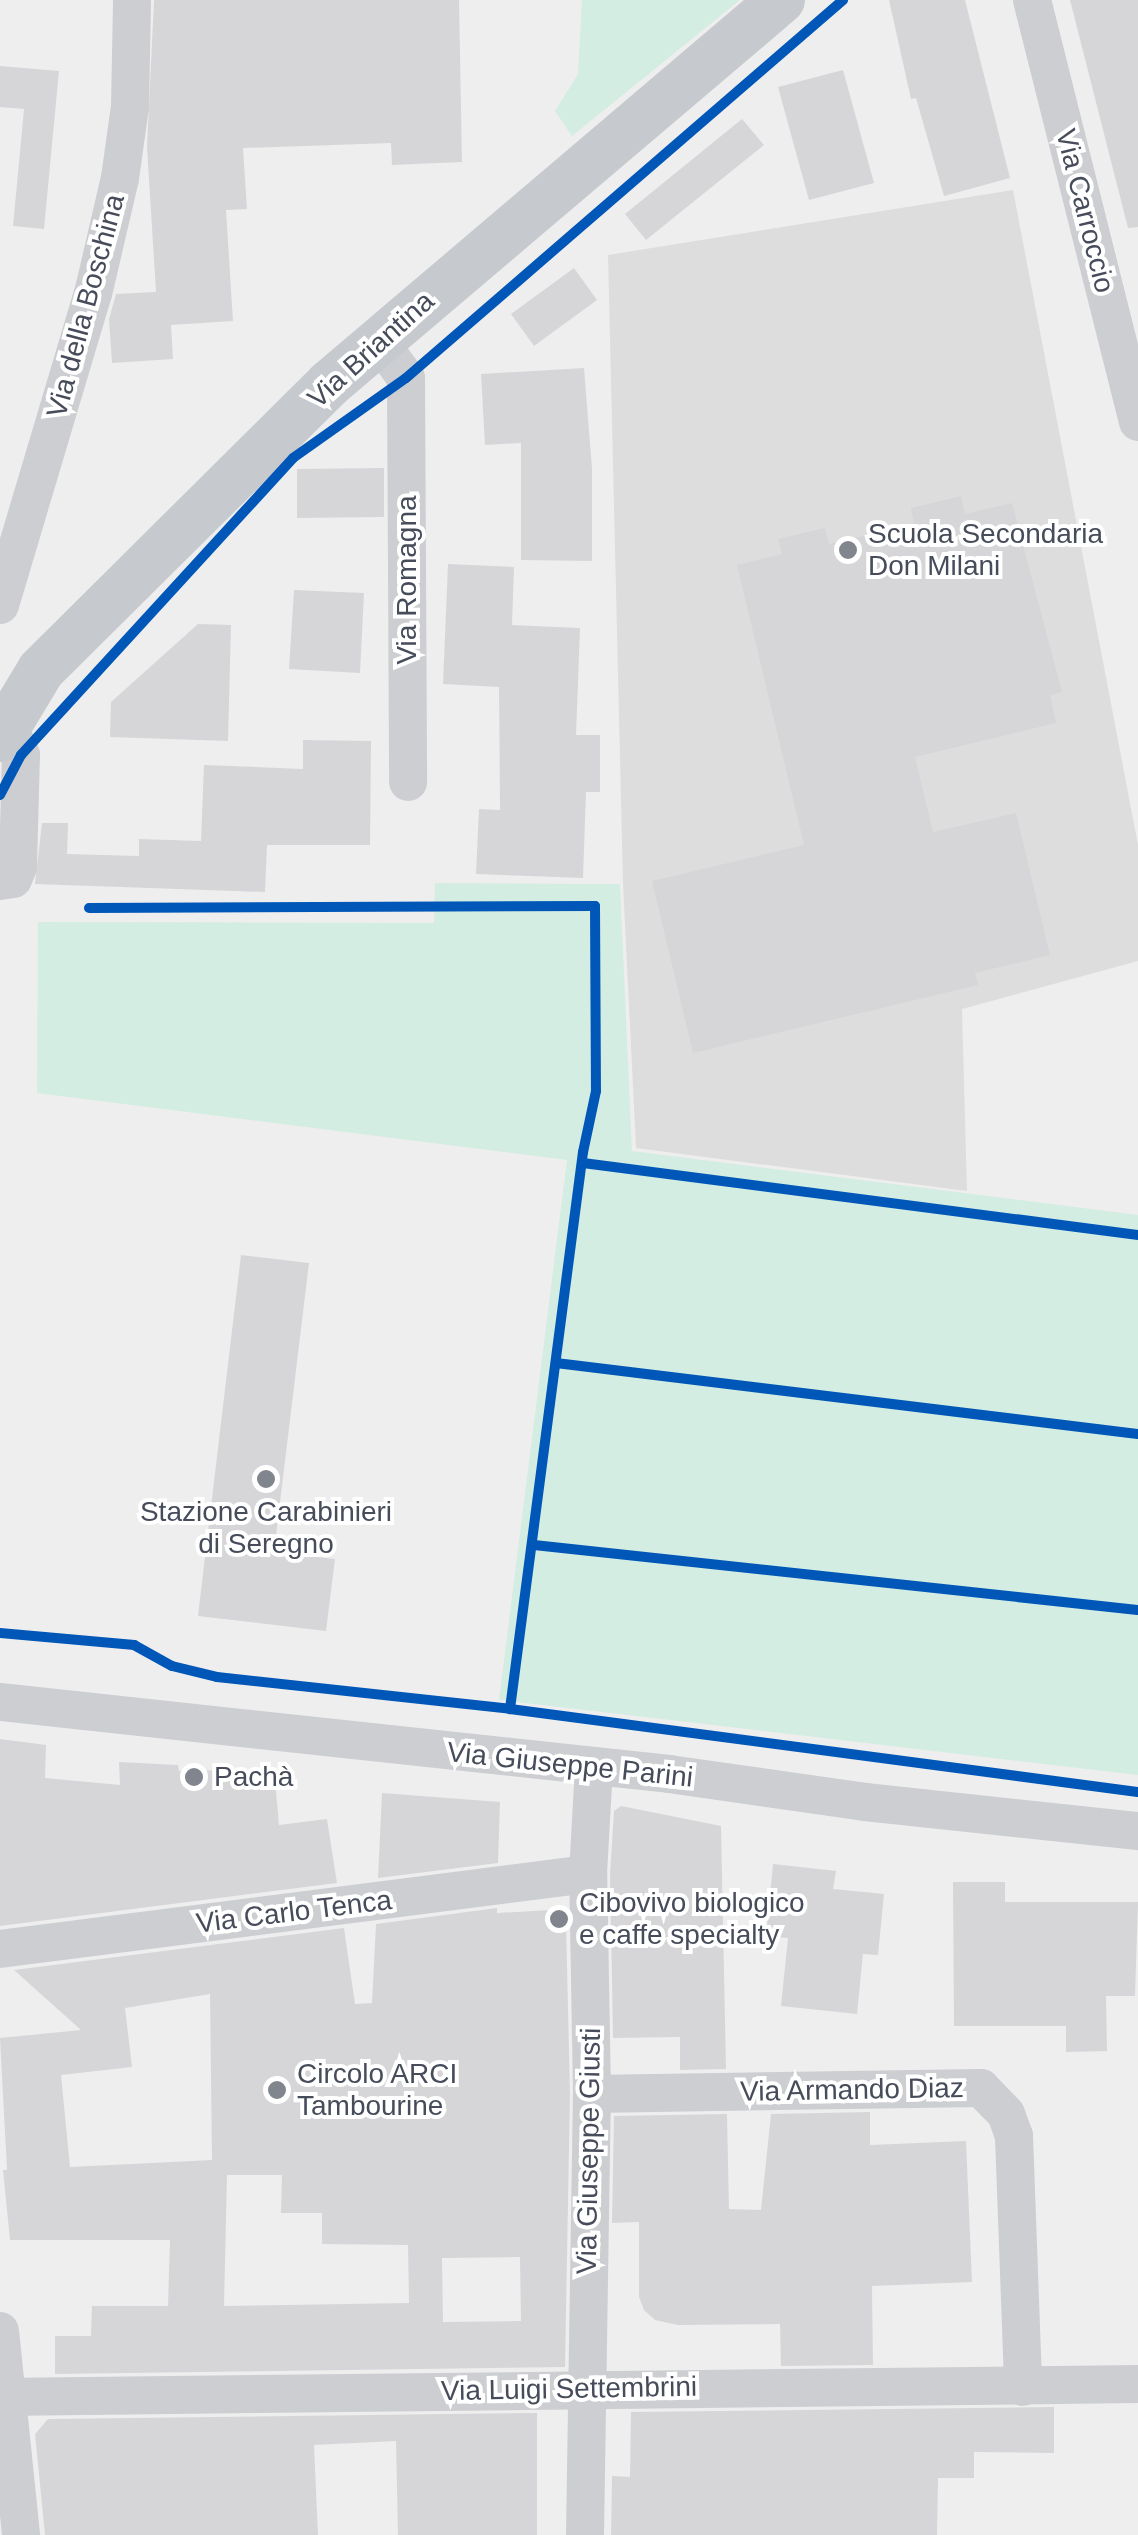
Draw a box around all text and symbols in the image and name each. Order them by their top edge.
street label: Via Carroccio [1048,126,1122,296]
street label: Via della Boschina [40,191,132,421]
street label: Via Briantina [301,285,441,415]
street label: Via Romagna [390,495,424,665]
place label: Scuola Secondaria Don Milani [868,517,1103,583]
marker: Scuola Secondaria Don Milani [837,539,859,561]
marker: Stazione Carabinieri di Seregno [255,1468,277,1490]
place label: Stazione Carabinieri di Seregno [140,1495,392,1561]
street label: Via Giuseppe Parini [445,1735,695,1795]
place label: Pachà [214,1760,293,1794]
marker: Pachà [183,1766,205,1788]
street label: Via Carlo Tenca [194,1883,394,1941]
place label: Cibovivo biologico e caffe specialty [579,1886,805,1952]
marker: Cibovivo biologico e caffe specialty [548,1908,570,1930]
street label: Via Giuseppe Giusti [570,2027,608,2275]
place label: Circolo ARCI Tambourine [297,2057,459,2123]
street label: Via Armando Diaz [739,2071,965,2109]
marker: Circolo ARCI Tambourine [266,2079,288,2101]
street label: Via Luigi Settembrini [441,2370,697,2408]

